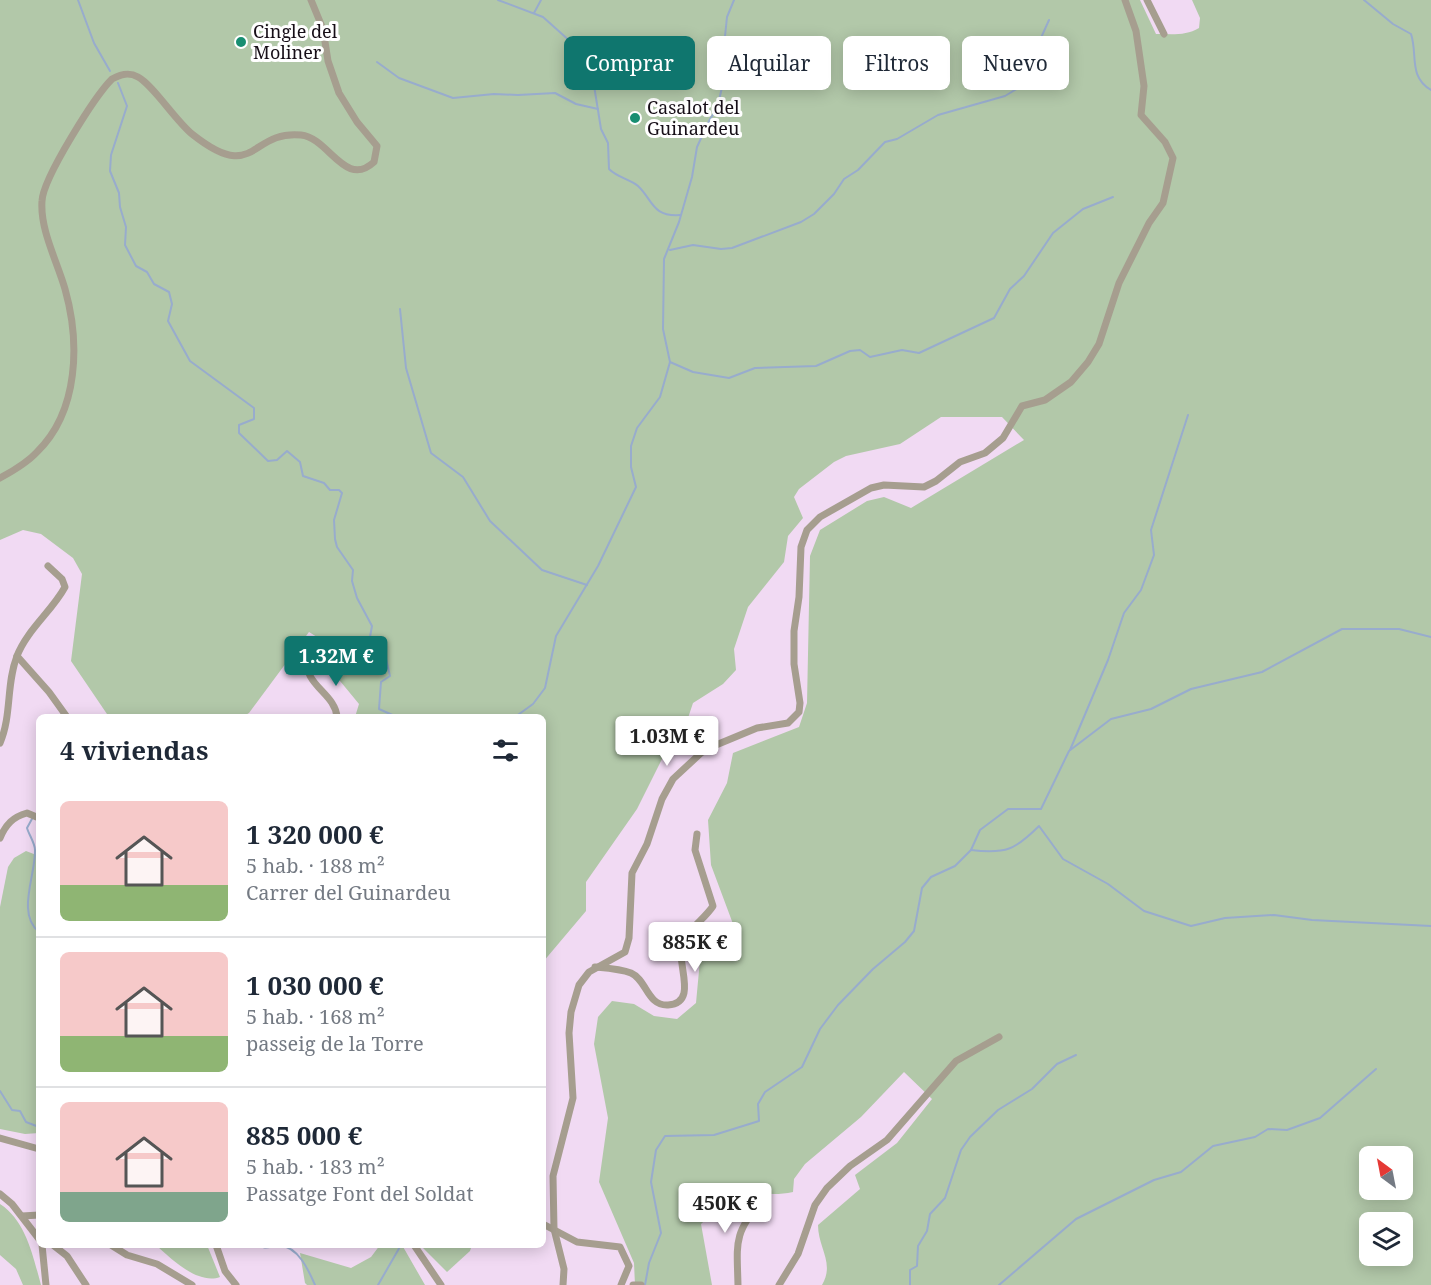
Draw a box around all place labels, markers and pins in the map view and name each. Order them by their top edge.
place label: Cingle del Moliner [253,19,338,64]
marker: Cingle del Moliner [234,35,248,49]
place label: Casalot del Guinardeu [647,95,740,140]
marker: Casalot del Guinardeu [628,111,642,125]
pin: 1.32M € [281,636,391,687]
pin: 1.03M € [612,716,722,767]
pin: 885K € [646,922,744,973]
pin: 450K € [676,1183,774,1234]

